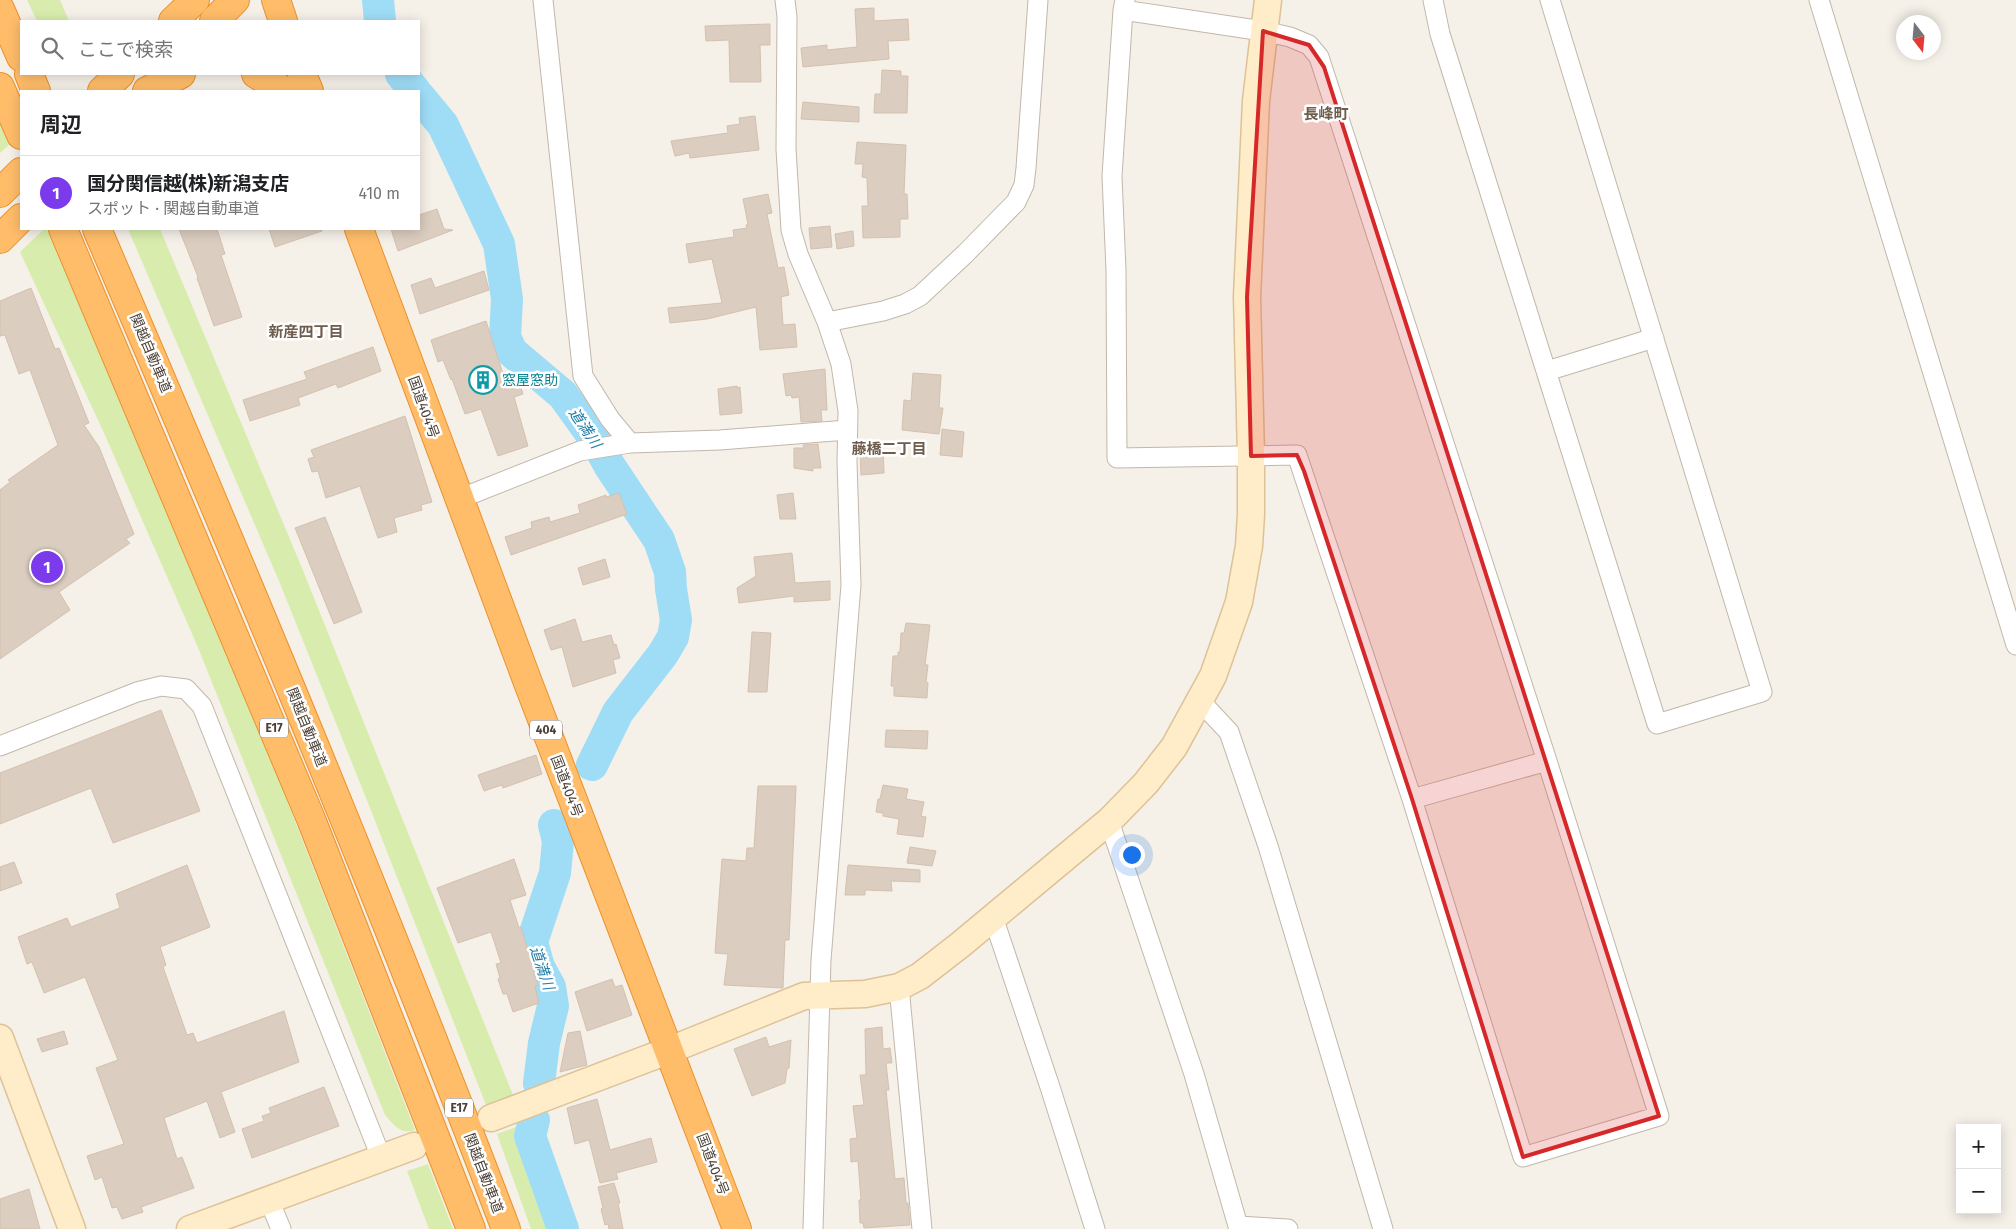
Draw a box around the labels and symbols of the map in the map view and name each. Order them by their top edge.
north arrow [1896,15,1941,60]
district label: 長峰町 [1303,105,1349,123]
street label: 関越自動車道 [126,311,175,395]
district label: 新産四丁目 [268,323,344,341]
building icon: 窓屋窓助 [468,365,498,395]
place label: 窓屋窓助 [502,372,558,389]
street label: 国道404号 [404,374,443,440]
water label: 道満川 [565,404,606,453]
district label: 藤橋二丁目 [851,440,927,458]
pin: 1 [31,548,63,586]
street label: 関越自動車道 [283,685,330,769]
road number: E17 [260,718,288,738]
road number: 404 [530,720,562,740]
street label: 国道404号 [547,753,586,819]
your location [1119,842,1145,868]
water label: 道満川 [526,944,558,994]
road number: E17 [445,1098,473,1118]
street label: 関越自動車道 [461,1131,507,1215]
street label: 国道404号 [693,1131,732,1197]

